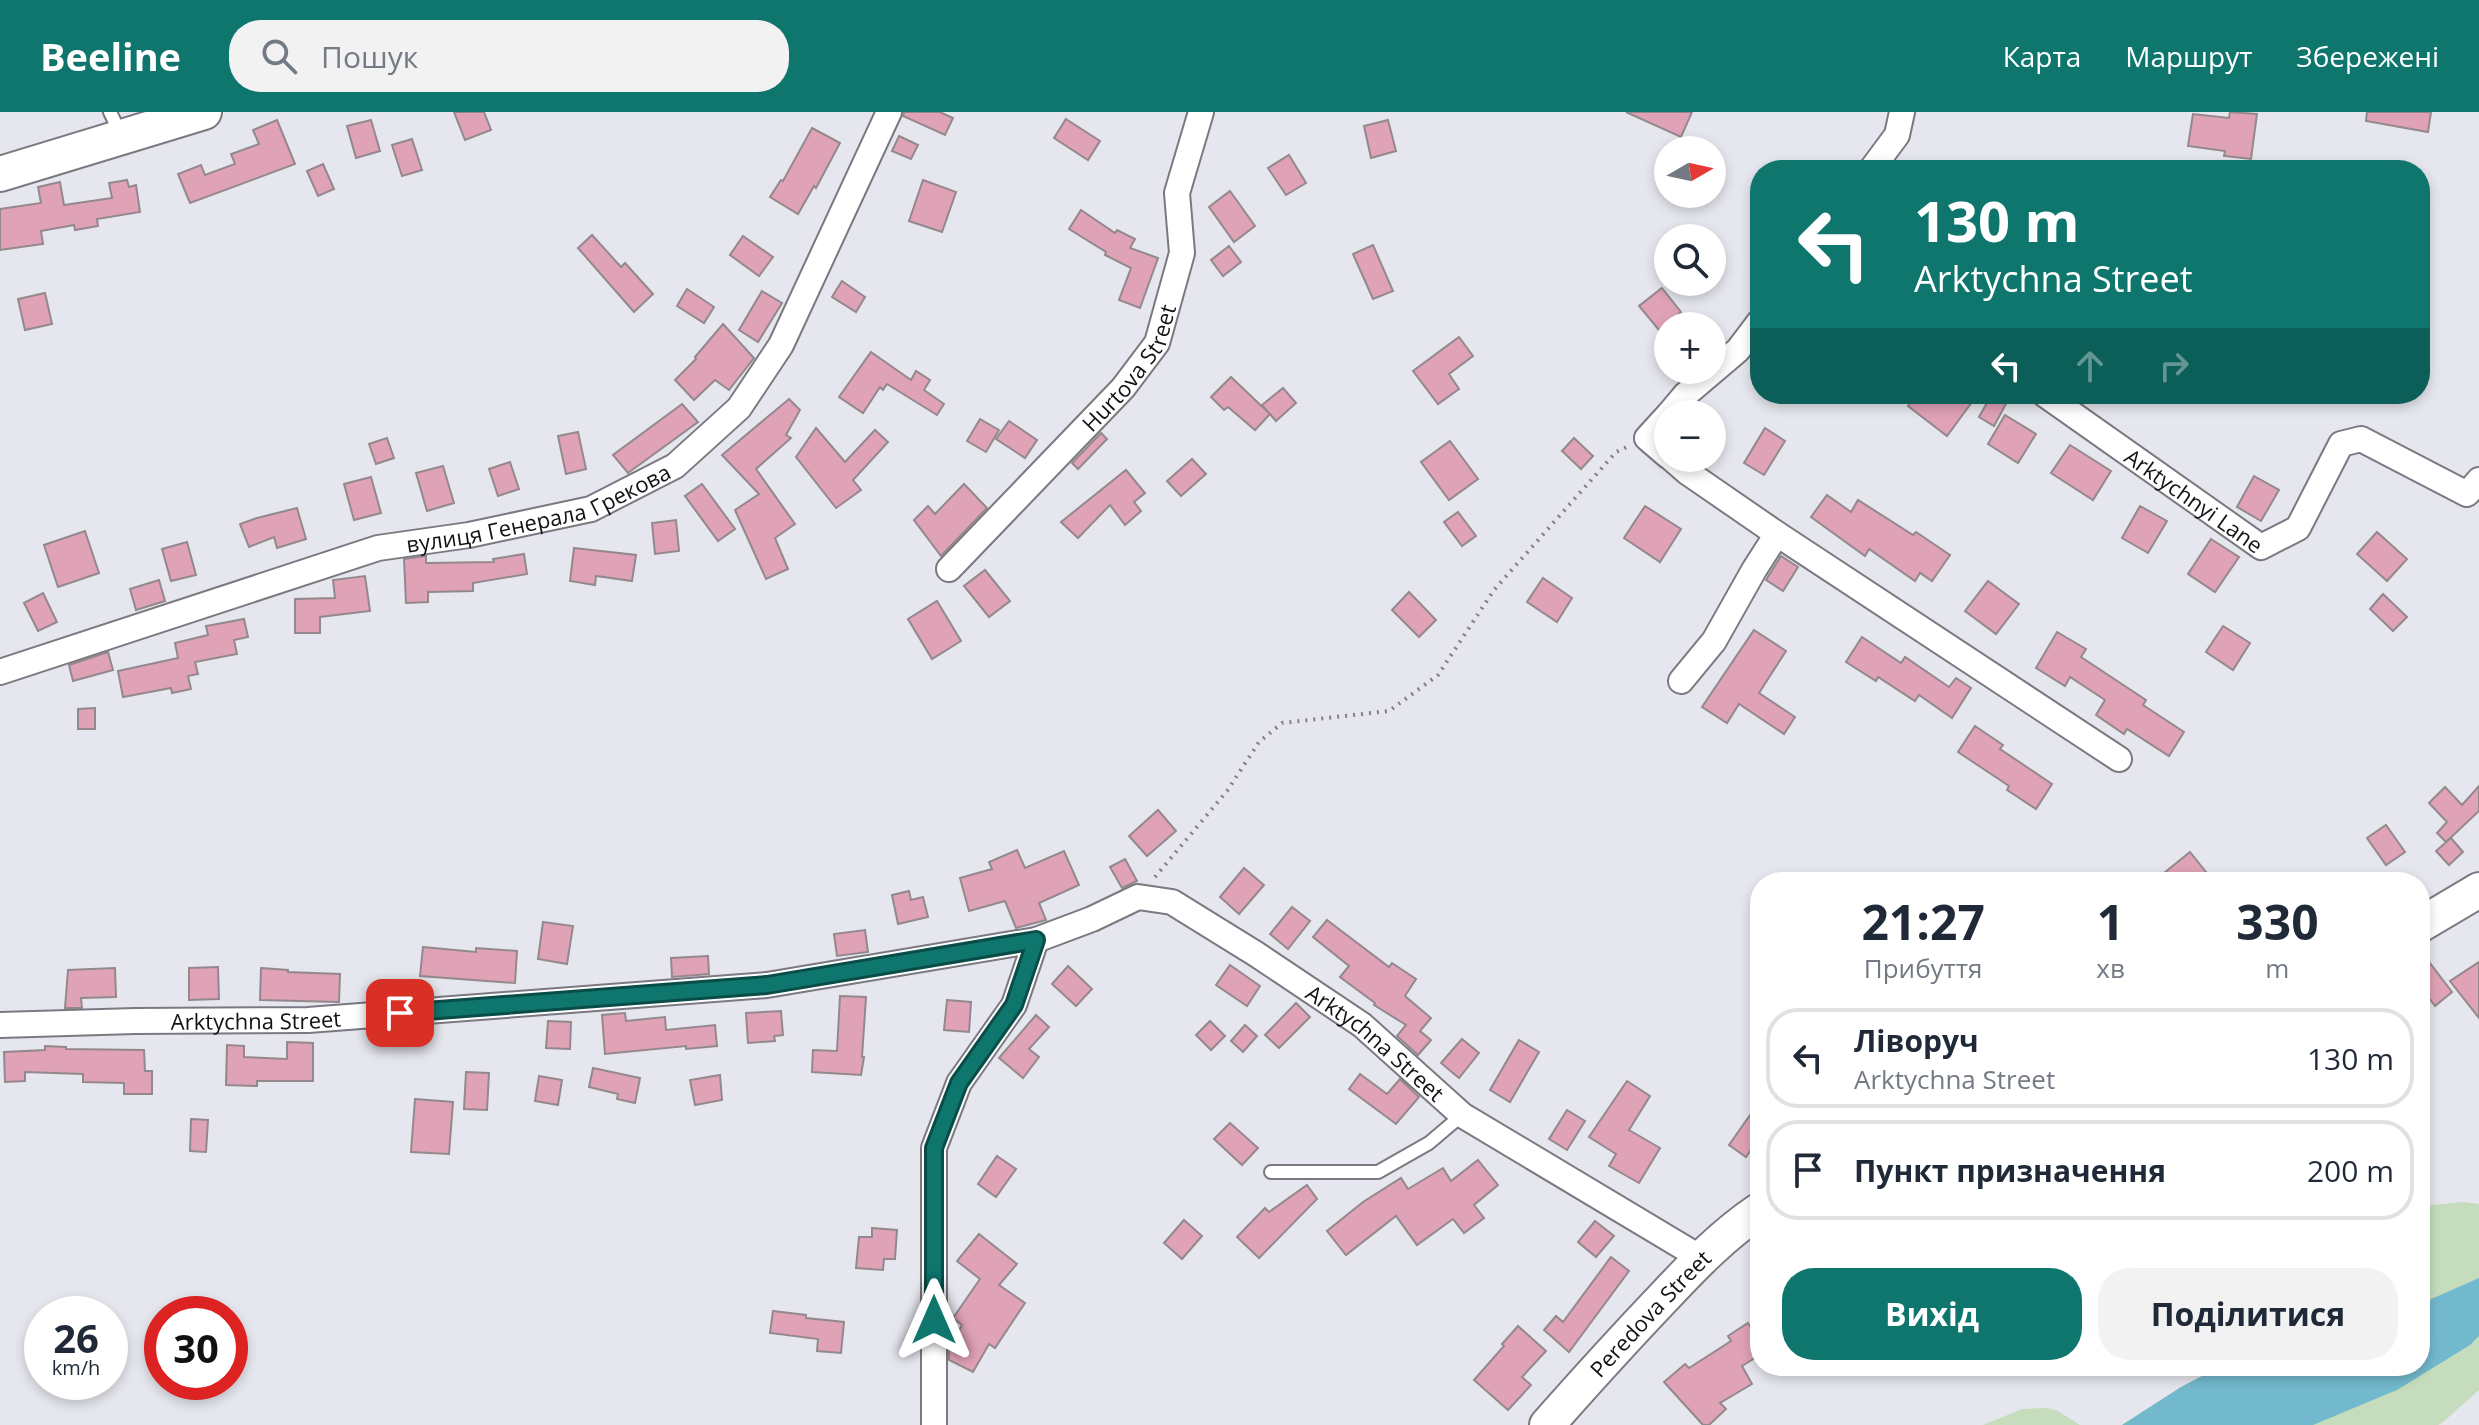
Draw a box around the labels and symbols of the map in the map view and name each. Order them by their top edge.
north arrow [1654,136,1726,208]
street label: Hurtova Street [1075,301,1182,437]
street label: Arktychnyi Lane [2119,441,2270,559]
street label: вулиця Генерала Грекова [404,456,675,559]
street label: Arktychna Street [1301,977,1451,1107]
pin [366,979,434,1047]
street label: Arktychna Street [171,1003,342,1036]
street label: Peredova Street [1583,1243,1717,1383]
position arrow [892,1278,976,1362]
speed limit sign: 30 [144,1296,248,1400]

